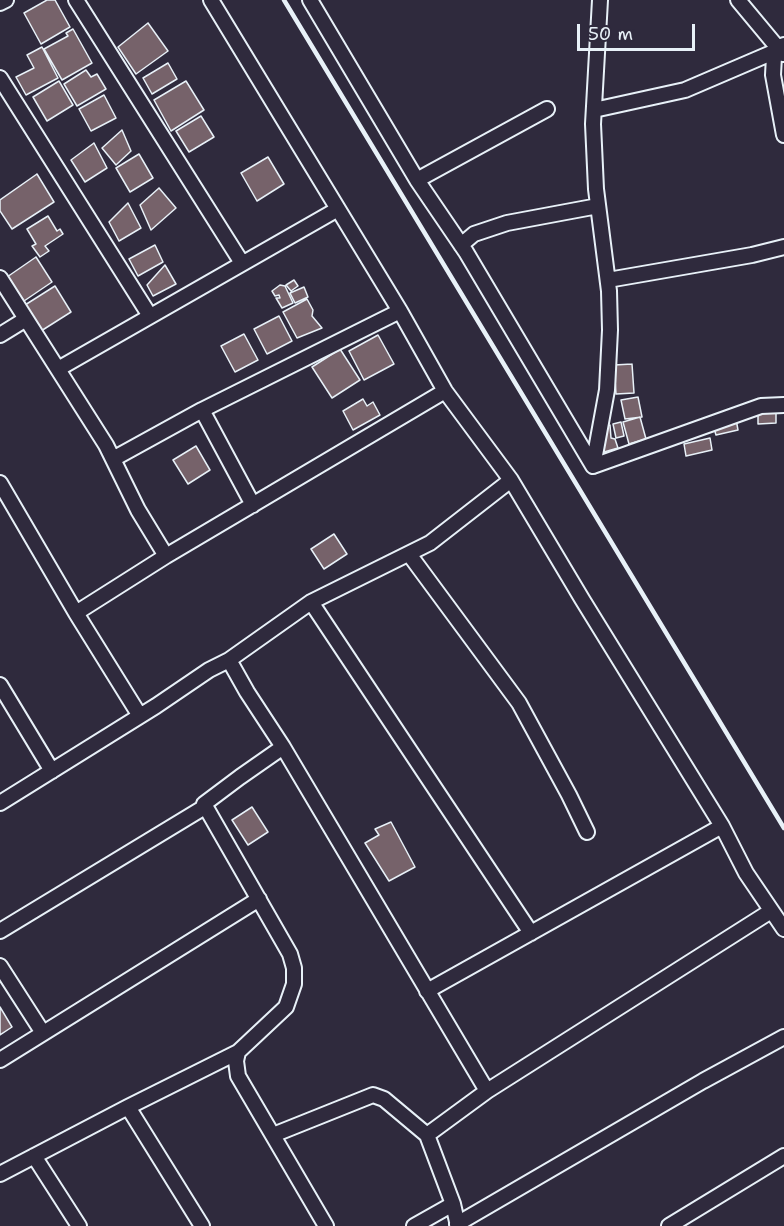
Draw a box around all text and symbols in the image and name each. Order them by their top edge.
scale bar [580,12,698,50]
text: 50 m [588,22,633,46]

